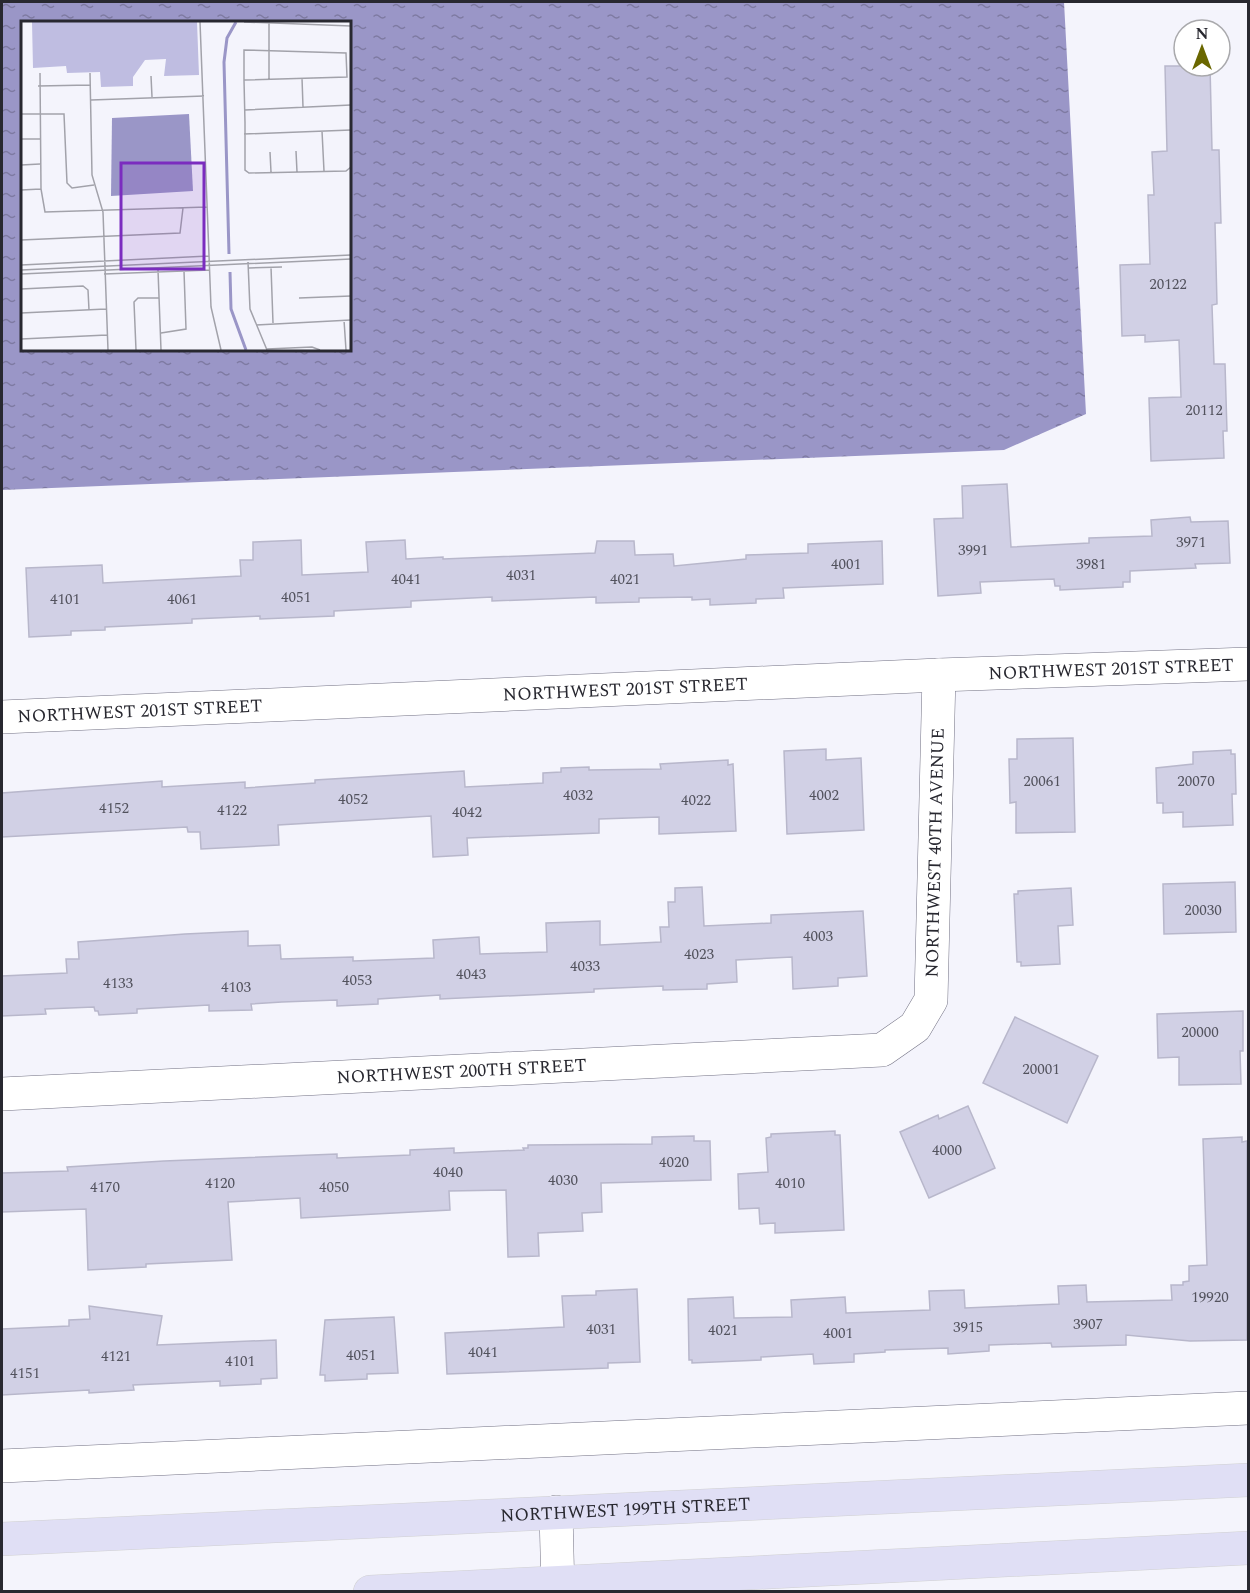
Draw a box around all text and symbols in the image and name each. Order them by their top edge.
north arrow [1172,18,1232,78]
inset map [21,21,351,351]
text: N [1195,22,1209,46]
house number: 20122 [1149,273,1187,296]
house number: 20112 [1185,399,1223,422]
house number: 3971 [1176,531,1206,554]
house number: 3991 [958,539,988,562]
house number: 4001 [831,553,861,576]
house number: 3981 [1076,553,1106,576]
house number: 4031 [506,564,536,587]
house number: 4041 [391,568,421,591]
house number: 4021 [610,568,640,591]
house number: 4051 [281,586,311,609]
house number: 4101 [50,588,80,611]
house number: 4061 [167,588,197,611]
street label: NORTHWEST 201ST STREET [988,651,1234,687]
street label: NORTHWEST 201ST STREET [502,670,749,708]
street label: NORTHWEST 201ST STREET [17,692,263,730]
street label: NORTHWEST 40TH AVENUE [918,728,951,978]
house number: 20061 [1023,770,1061,793]
house number: 20070 [1177,770,1215,793]
house number: 4032 [563,784,593,807]
house number: 4002 [809,784,839,807]
house number: 4052 [338,788,368,811]
house number: 4022 [681,789,711,812]
house number: 4152 [99,797,129,820]
house number: 4122 [217,799,247,822]
house number: 4042 [452,801,482,824]
house number: 20030 [1184,899,1222,922]
house number: 4003 [803,925,833,948]
house number: 4023 [684,943,714,966]
house number: 4033 [570,955,600,978]
house number: 4043 [456,963,486,986]
house number: 4053 [342,969,372,992]
house number: 4133 [103,972,133,995]
house number: 4103 [221,976,251,999]
house number: 20000 [1181,1021,1219,1044]
street label: NORTHWEST 200TH STREET [336,1051,587,1091]
house number: 20001 [1022,1058,1060,1081]
house number: 4000 [932,1139,962,1162]
house number: 4020 [659,1151,689,1174]
house number: 4040 [433,1161,463,1184]
house number: 4030 [548,1169,578,1192]
house number: 4120 [205,1172,235,1195]
house number: 4010 [775,1172,805,1195]
house number: 4170 [90,1176,120,1199]
house number: 4050 [319,1176,349,1199]
house number: 19920 [1191,1286,1229,1309]
house number: 3907 [1073,1313,1103,1336]
house number: 3915 [953,1316,983,1339]
house number: 4031 [586,1318,616,1341]
house number: 4021 [708,1319,738,1342]
house number: 4001 [823,1322,853,1345]
house number: 4041 [468,1341,498,1364]
house number: 4051 [346,1344,376,1367]
house number: 4121 [101,1345,131,1368]
house number: 4101 [225,1350,255,1373]
house number: 4151 [10,1362,40,1385]
street label: NORTHWEST 199TH STREET [500,1490,751,1529]

